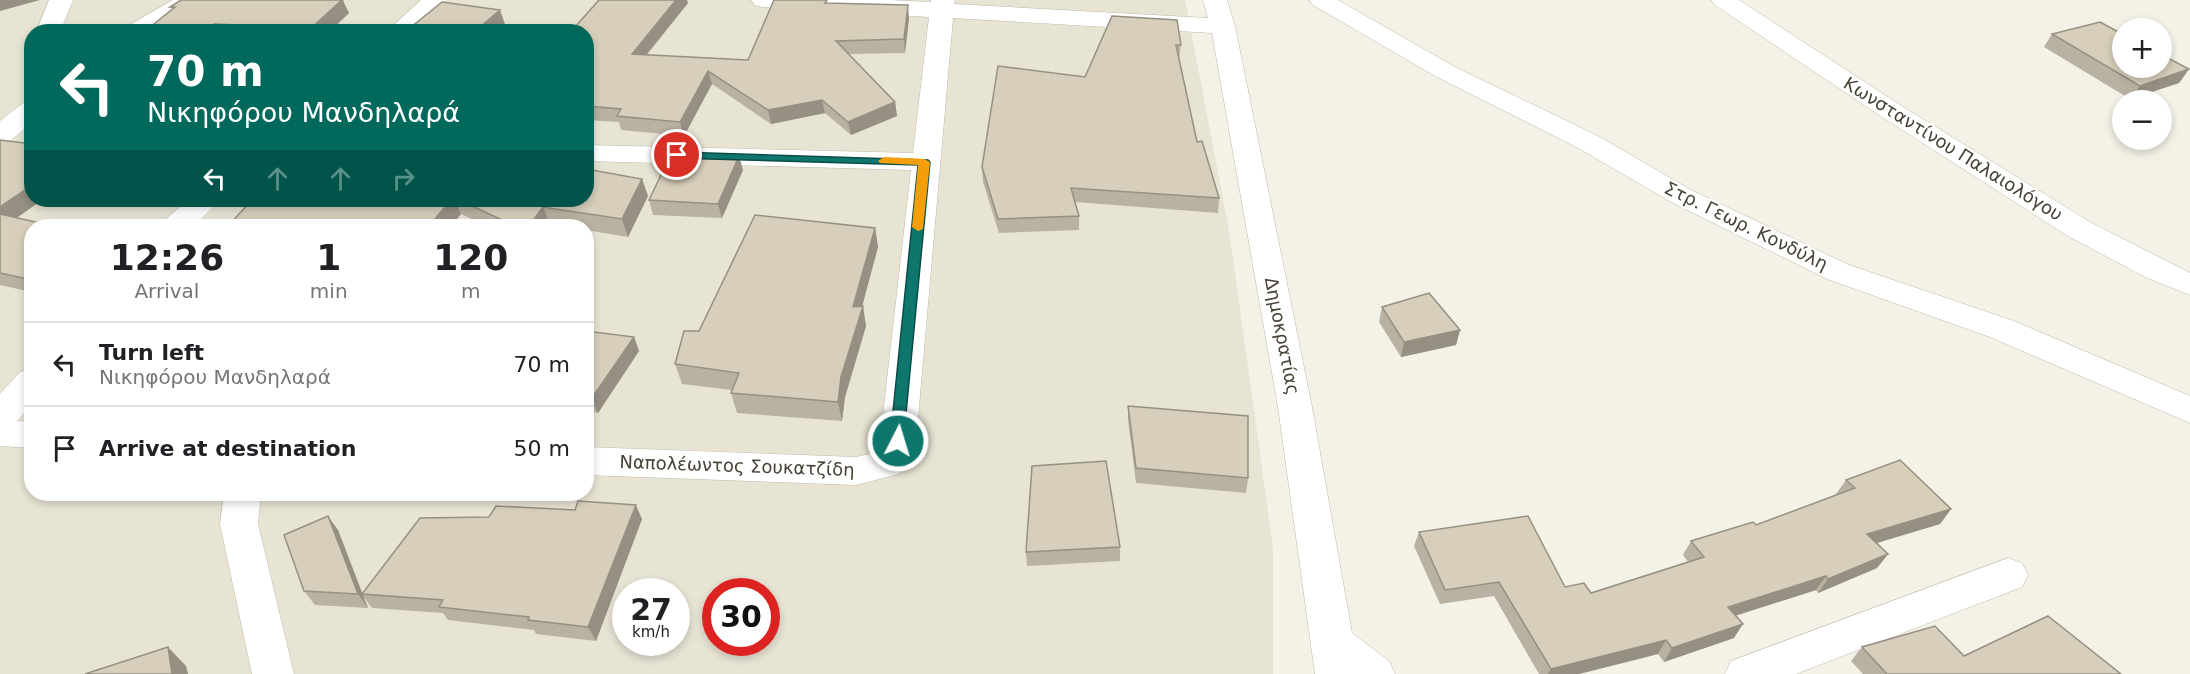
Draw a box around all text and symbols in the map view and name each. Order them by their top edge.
map controls [2112,18,2172,150]
button: + [2112,18,2172,78]
text: 70 m [147,47,264,96]
icon: left [48,48,126,126]
street label: Κωνσταντίνου Παλαιολόγου [1840,72,2067,225]
button: − [2112,90,2172,150]
text: Νικηφόρου Μανδηλαρά [147,97,460,128]
pin [651,129,702,180]
icon: arrive [660,138,693,171]
icon: left [198,162,231,195]
icon: ahead [261,162,294,195]
icon: ahead [324,162,357,195]
icon: right [387,162,420,195]
street label: Στρ. Γεωρ. Κονδύλη [1661,177,1831,274]
text: 12:26 [110,237,224,278]
text: 1 [316,237,341,278]
text: 120 [433,237,508,278]
street label: Δημοκρατίας [1261,275,1304,397]
text: Arrival [134,279,199,303]
text: min [310,279,348,303]
text: m [461,279,481,303]
text: Turn left [99,340,204,365]
icon: left [48,348,81,381]
text: 70 m [514,352,570,377]
text: Νικηφόρου Μανδηλαρά [99,365,331,389]
position arrow [866,409,930,473]
icon: arrive [48,432,81,465]
text: Arrive at destination [99,436,356,461]
text: 50 m [514,436,570,461]
street label: Ναπολέωντος Σουκατζίδη [619,451,855,480]
speed limit sign: 30 [702,578,780,656]
text: 27 [630,592,672,627]
text: km/h [632,623,670,641]

